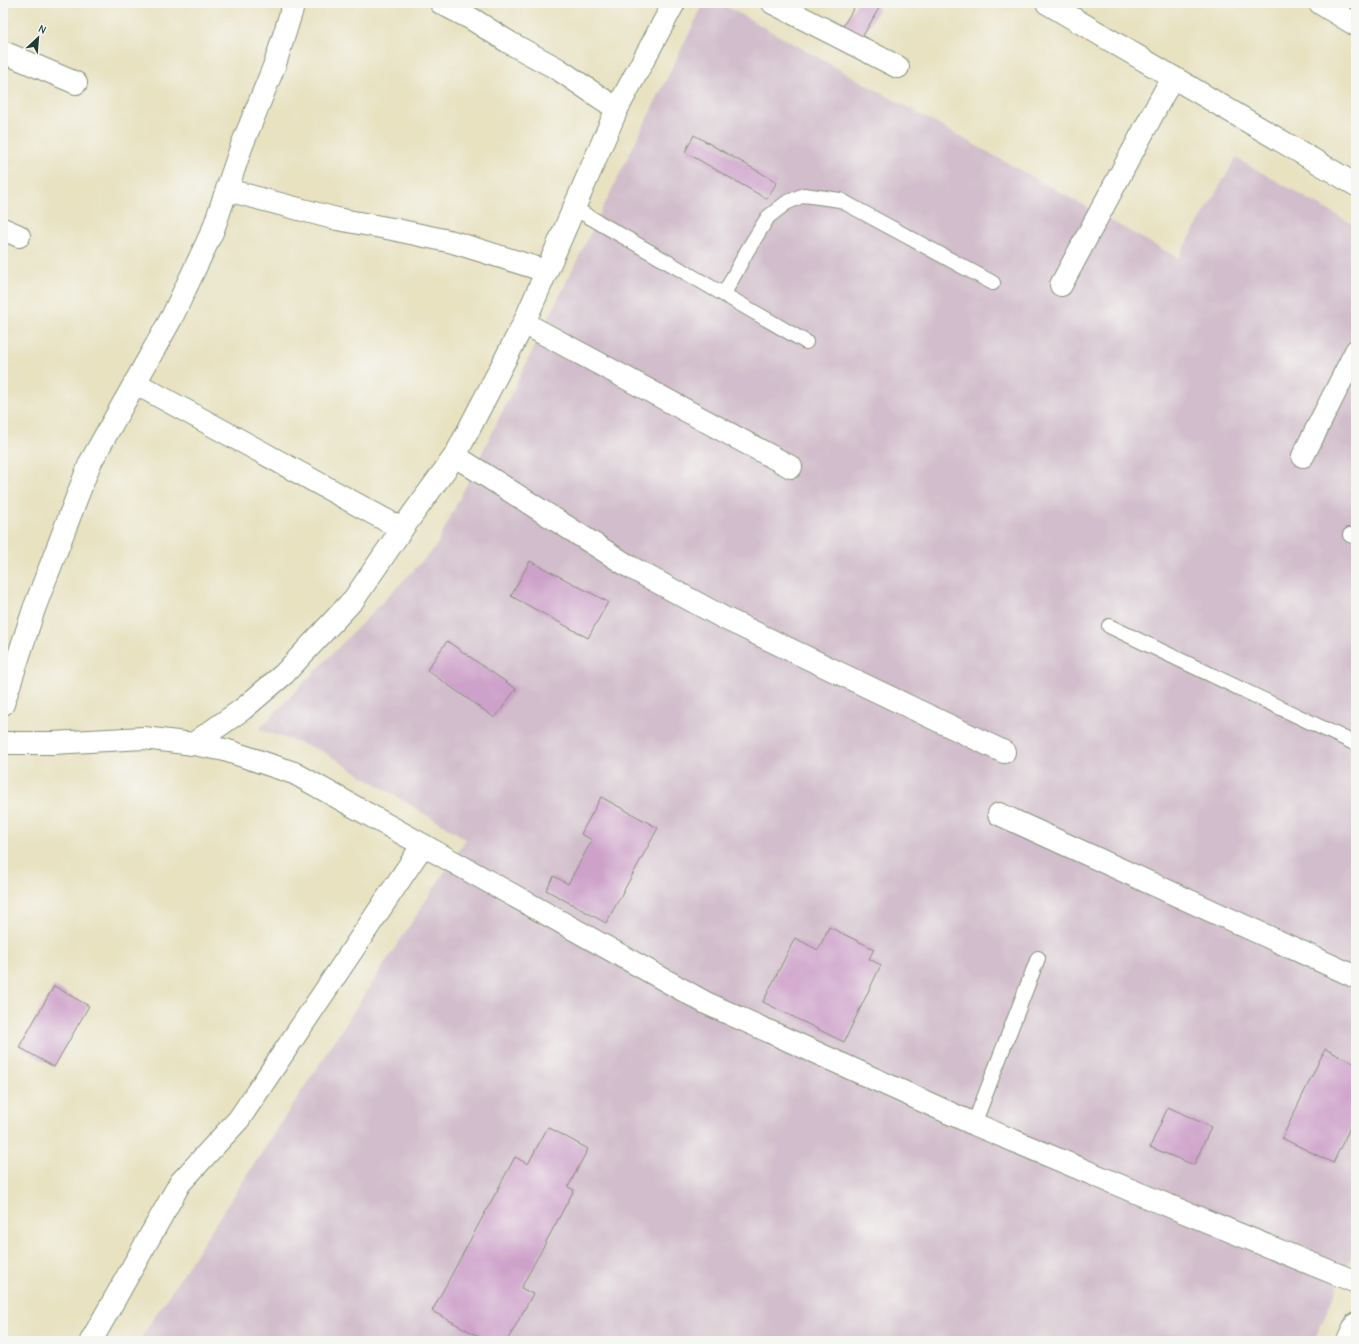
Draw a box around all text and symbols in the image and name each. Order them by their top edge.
north arrow [18,18,58,58]
text: N [36,22,48,37]

